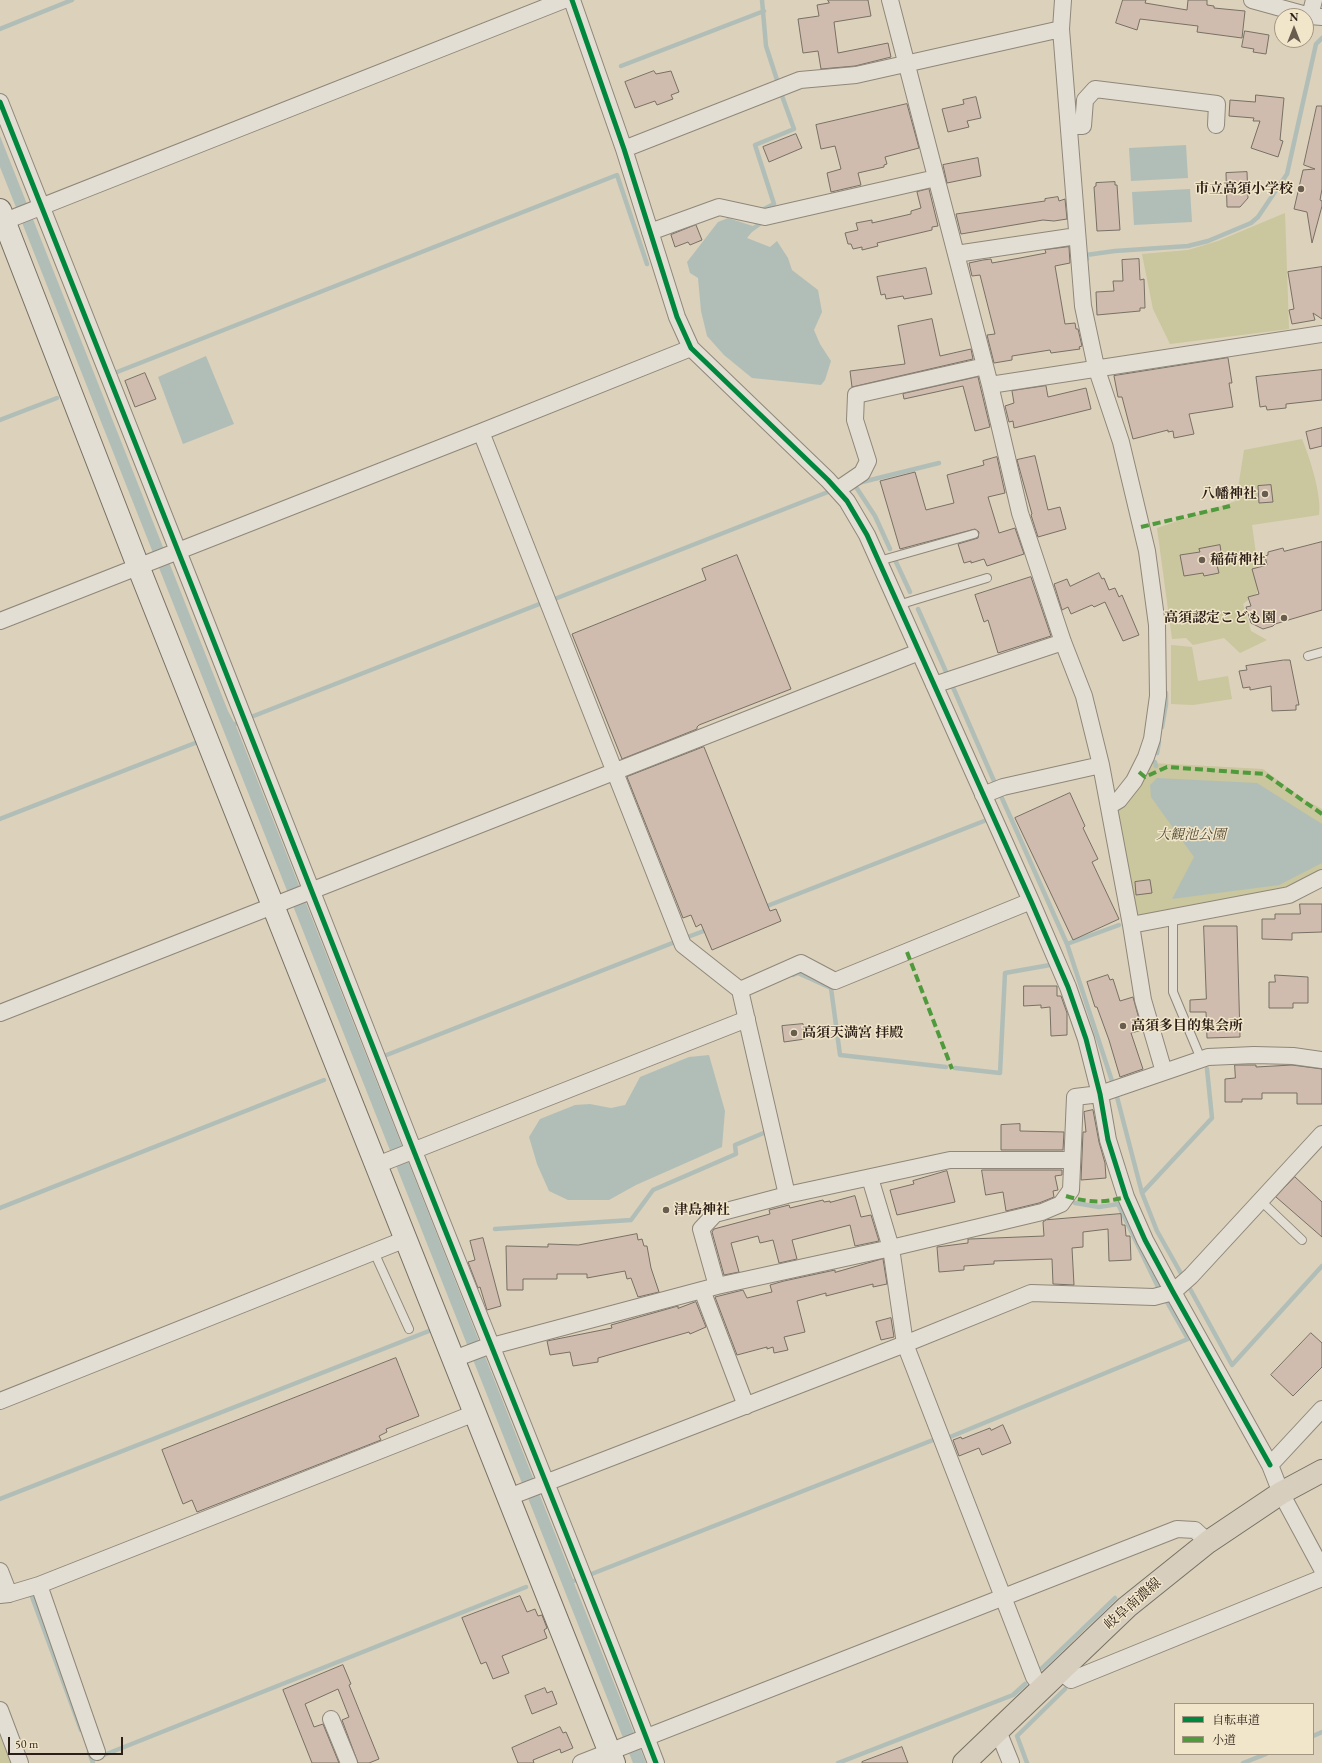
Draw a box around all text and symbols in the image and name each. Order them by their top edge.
north arrow [1274,8,1314,48]
text: N [1290,10,1298,24]
place label: 市立高須小学校 [1195,181,1293,197]
marker: 市立高須小学校 [1296,184,1306,194]
place label: 八幡神社 [1201,486,1257,502]
marker: 八幡神社 [1260,489,1270,499]
place label: 稲荷神社 [1210,552,1266,568]
marker: 稲荷神社 [1197,555,1207,565]
place label: 高須認定こども園 [1164,610,1276,626]
marker: 高須認定こども園 [1279,613,1289,623]
park label: 大観池公園 [1156,827,1226,843]
place label: 高須多目的集会所 [1131,1018,1243,1034]
marker: 高須多目的集会所 [1118,1021,1128,1031]
place label: 高須天満宮 拝殿 [802,1025,903,1041]
marker: 高須天満宮 拝殿 [789,1028,799,1038]
place label: 津島神社 [674,1202,730,1218]
marker: 津島神社 [661,1205,671,1215]
street label: 岐阜南濃線 [1101,1575,1165,1633]
legend [1174,1703,1314,1755]
text: 自転車道 [1212,1712,1260,1728]
scale bar [10,1729,125,1755]
text: 小道 [1212,1732,1236,1748]
text: 50 m [15,1736,38,1752]

